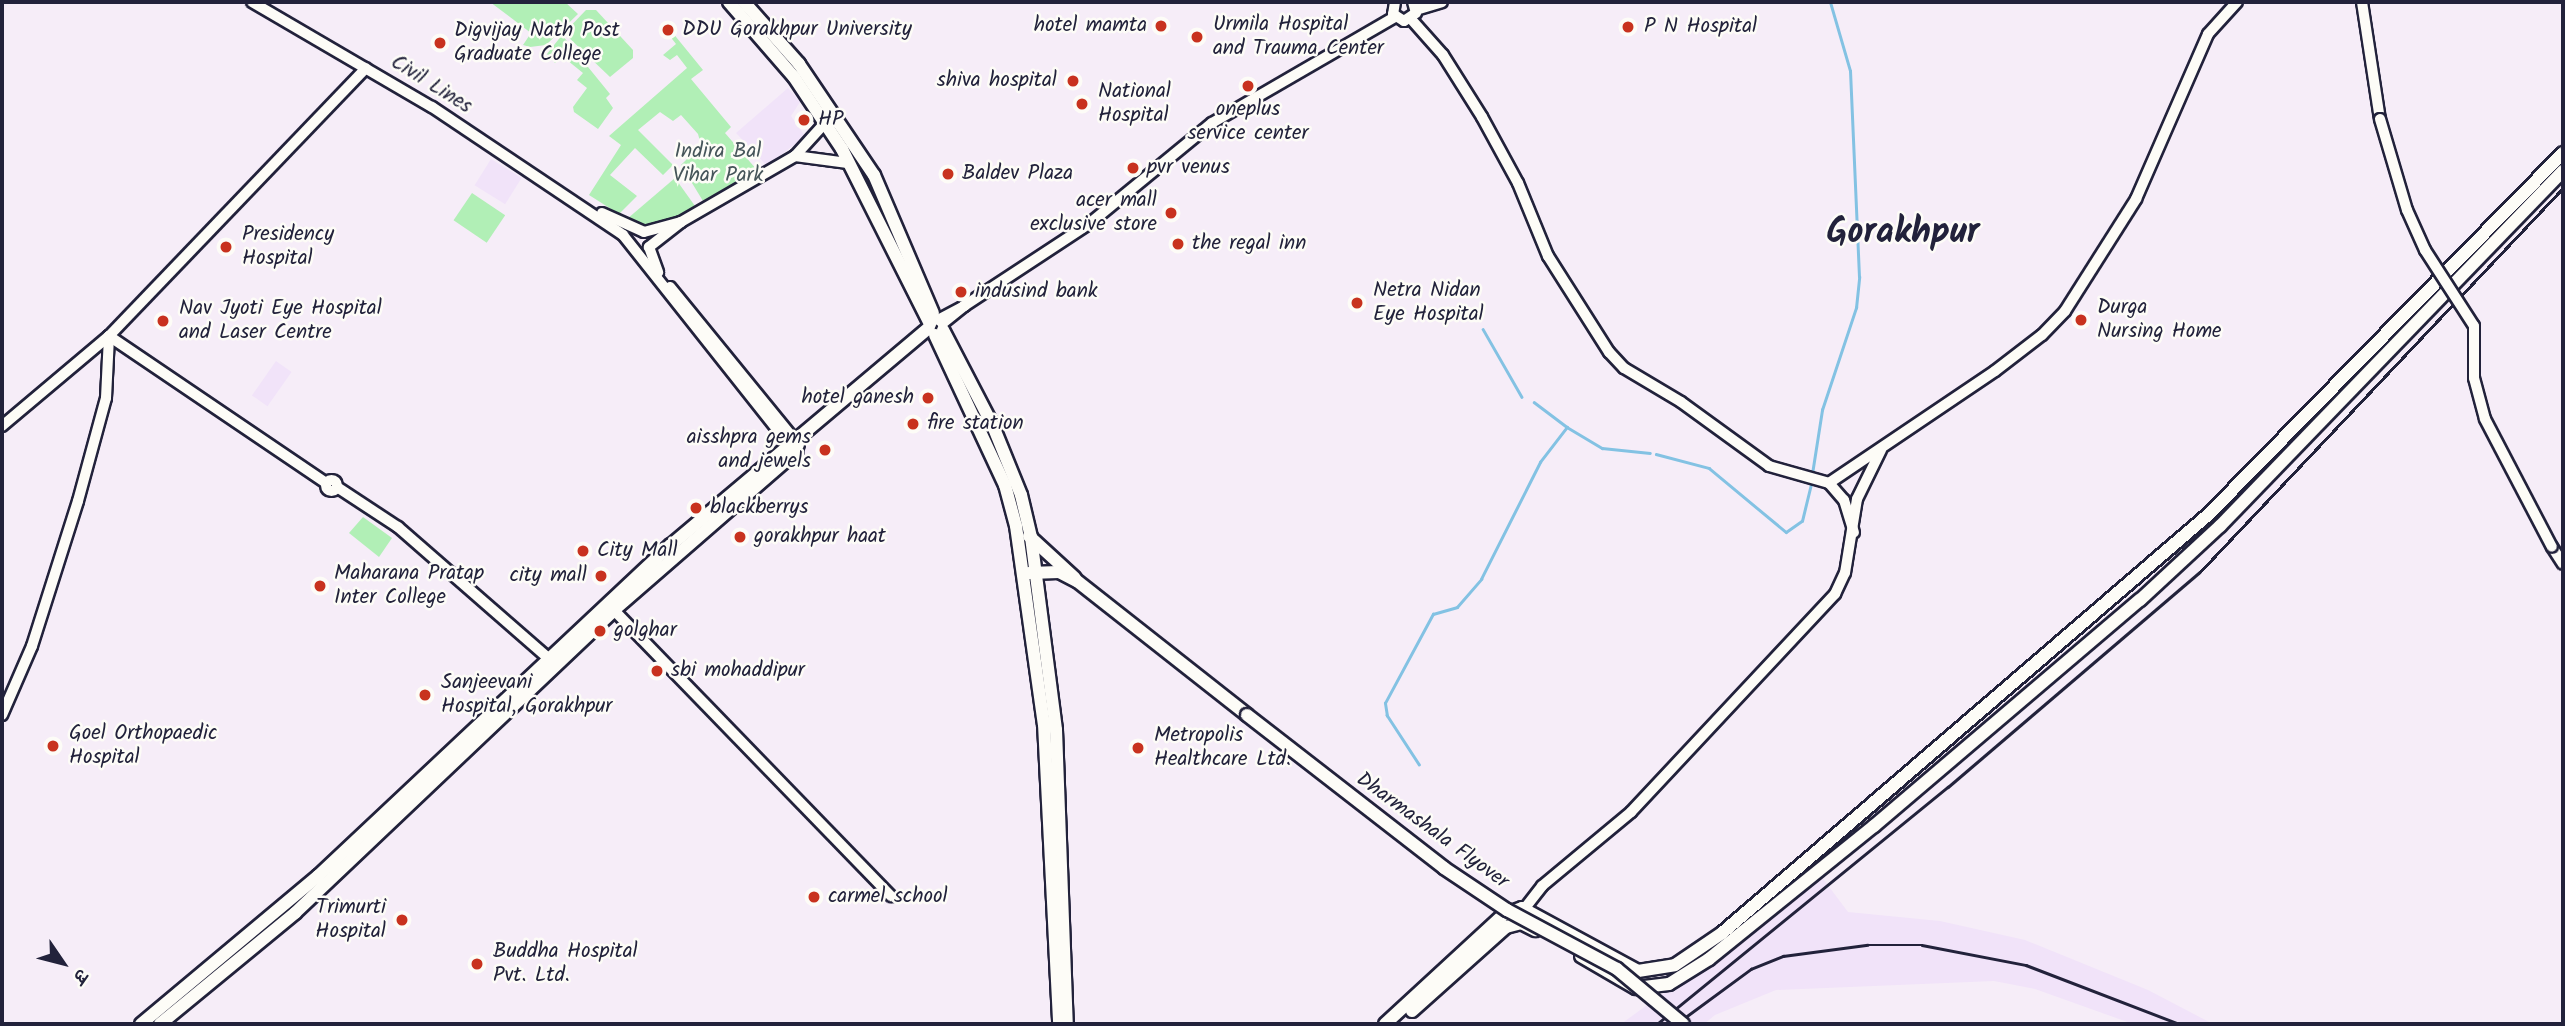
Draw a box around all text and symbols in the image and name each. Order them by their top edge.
place label: Urmila Hospital and Trauma Center [1213,12,1384,62]
place label: hotel mamta [1034,13,1147,39]
place label: P N Hospital [1644,14,1757,40]
place label: DDU Gorakhpur University [682,17,912,43]
marker: P N Hospital [1618,17,1638,37]
place label: Digvijay Nath Post Graduate College [454,18,620,68]
marker: hotel mamta [1153,18,1169,34]
marker: DDU Gorakhpur University [660,22,676,38]
marker: Urmila Hospital and Trauma Center [1187,27,1207,47]
marker: Digvijay Nath Post Graduate College [432,35,448,51]
street label: Civil Lines [386,50,476,120]
place label: shiva hospital [937,68,1057,94]
marker: shiva hospital [1063,71,1083,91]
marker: oneplus service center [1240,78,1256,94]
place label: National Hospital [1098,79,1171,129]
marker: National Hospital [1072,94,1092,114]
place label: oneplus service center [1188,97,1308,147]
place label: HP [818,107,843,133]
marker: HP [796,112,812,128]
park label: Indira Bal Vihar Park [673,139,763,189]
place label: pvr venus [1147,155,1230,181]
marker: pvr venus [1125,160,1141,176]
place label: Baldev Plaza [962,161,1073,187]
marker: Baldev Plaza [940,166,956,182]
place label: acer mall exclusive store [1030,188,1157,238]
marker: acer mall exclusive store [1163,205,1179,221]
district label: Gorakhpur [1827,212,1979,254]
place label: Presidency Hospital [242,222,334,272]
place label: the regal inn [1192,231,1306,257]
marker: the regal inn [1170,236,1186,252]
marker: Presidency Hospital [216,237,236,257]
place label: Netra Nidan Eye Hospital [1373,278,1484,328]
place label: indusind bank [975,279,1098,305]
marker: indusind bank [953,284,969,300]
marker: Netra Nidan Eye Hospital [1347,293,1367,313]
place label: Durga Nursing Home [2097,295,2222,345]
place label: Nav Jyoti Eye Hospital and Laser Centre [179,296,382,346]
marker: Durga Nursing Home [2071,310,2091,330]
marker: Nav Jyoti Eye Hospital and Laser Centre [153,311,173,331]
place label: hotel ganesh [801,385,914,411]
marker: hotel ganesh [920,390,936,406]
place label: fire station [927,411,1024,437]
marker: fire station [905,416,921,432]
place label: aisshpra gems and jewels [687,425,811,475]
marker: aisshpra gems and jewels [817,442,833,458]
place label: blackberrys [710,495,808,521]
marker: blackberrys [688,500,704,516]
place label: gorakhpur haat [754,524,886,550]
marker: gorakhpur haat [732,529,748,545]
place label: City Mall [597,538,678,564]
marker: City Mall [575,543,591,559]
place label: Maharana Pratap Inter College [334,561,484,611]
place label: city mall [509,563,587,589]
marker: city mall [593,568,609,584]
marker: Maharana Pratap Inter College [312,578,328,594]
place label: golghar [614,618,677,644]
marker: golghar [592,623,608,639]
place label: sbi mohaddipur [671,658,805,684]
marker: sbi mohaddipur [649,663,665,679]
place label: Sanjeevani Hospital, Gorakhpur [441,670,612,720]
marker: Sanjeevani Hospital, Gorakhpur [415,685,435,705]
place label: Goel Orthopaedic Hospital [69,721,217,771]
place label: Metropolis Healthcare Ltd. [1154,723,1291,773]
marker: Goel Orthopaedic Hospital [43,736,63,756]
marker: Metropolis Healthcare Ltd. [1128,738,1148,758]
street label: Dharmashala Flyover [1351,767,1513,895]
place label: carmel school [828,884,948,910]
marker: carmel school [806,889,822,905]
place label: Trimurti Hospital [315,895,386,945]
marker: Trimurti Hospital [392,910,412,930]
north arrow [28,928,98,998]
place label: Buddha Hospital Pvt. Ltd. [493,939,638,989]
marker: Buddha Hospital Pvt. Ltd. [467,954,487,974]
text: उ [65,962,96,989]

